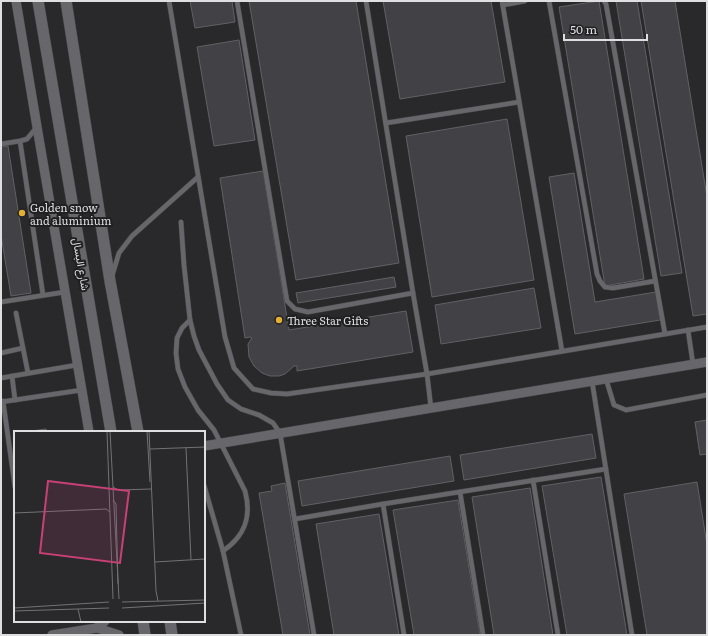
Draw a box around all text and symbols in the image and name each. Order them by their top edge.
scale bar [564,16,647,42]
text: 50 m [570,20,597,38]
place label: Golden snow and aluminium [30,199,112,228]
marker: Golden snow and aluminium [17,208,27,218]
street label: شارع البسال [69,236,95,292]
place label: Three Star Gifts [287,312,368,328]
marker: Three Star Gifts [274,315,284,325]
inset map [14,431,205,622]

